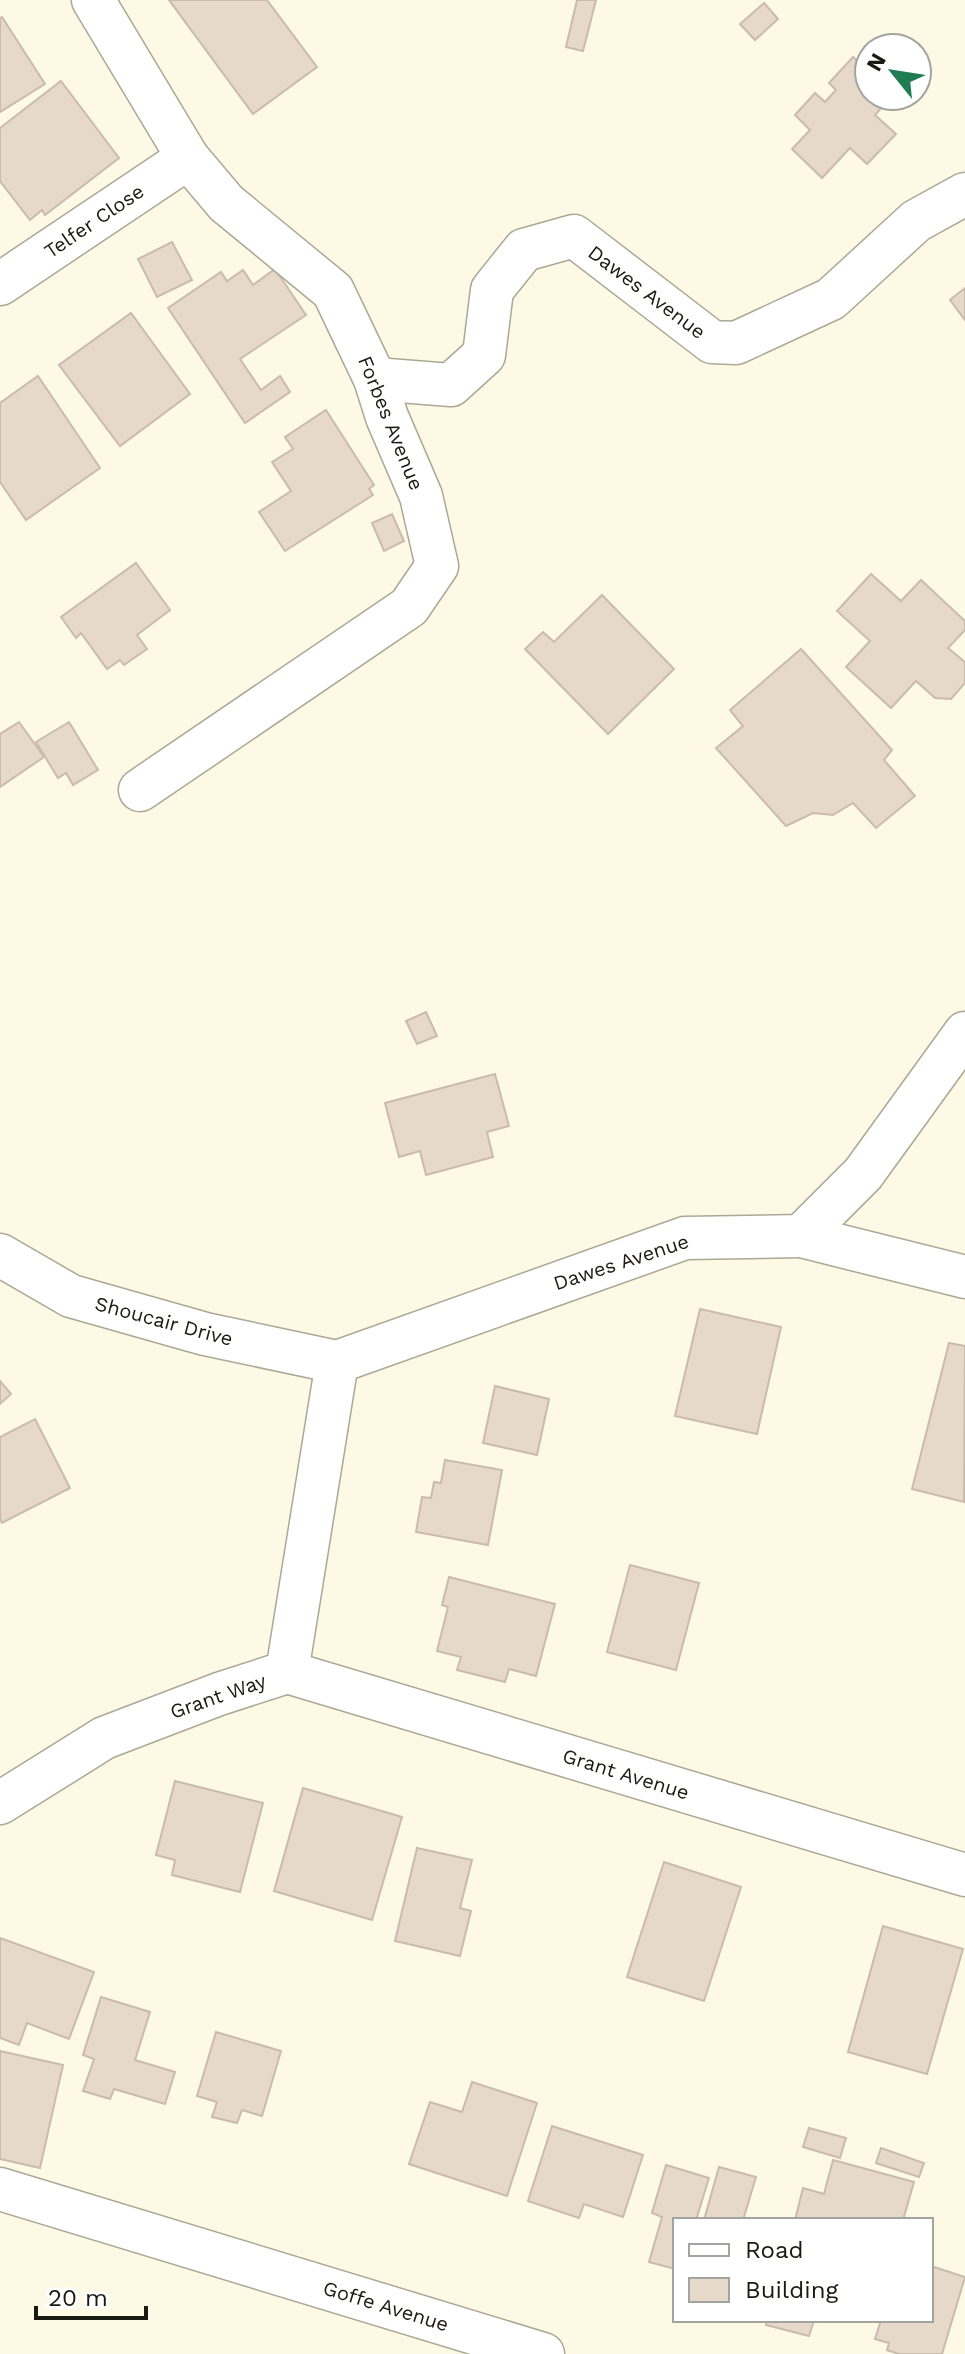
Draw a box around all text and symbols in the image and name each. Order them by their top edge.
north arrow [853,32,933,112]
text: N [861,49,891,76]
street label: Telfer Close [40,179,148,263]
street label: Dawes Avenue [584,240,710,344]
street label: Forbes Avenue [353,352,429,494]
street label: Dawes Avenue [550,1229,692,1295]
street label: Shoucair Drive [92,1291,236,1351]
street label: Grant Way [167,1668,270,1724]
street label: Grant Avenue [560,1743,692,1805]
legend [673,2218,933,2322]
text: Road [745,2236,804,2264]
scale bar [36,2270,146,2320]
street label: Goffe Avenue [320,2276,452,2336]
text: Building [745,2276,838,2304]
text: 20 m [48,2284,108,2312]

